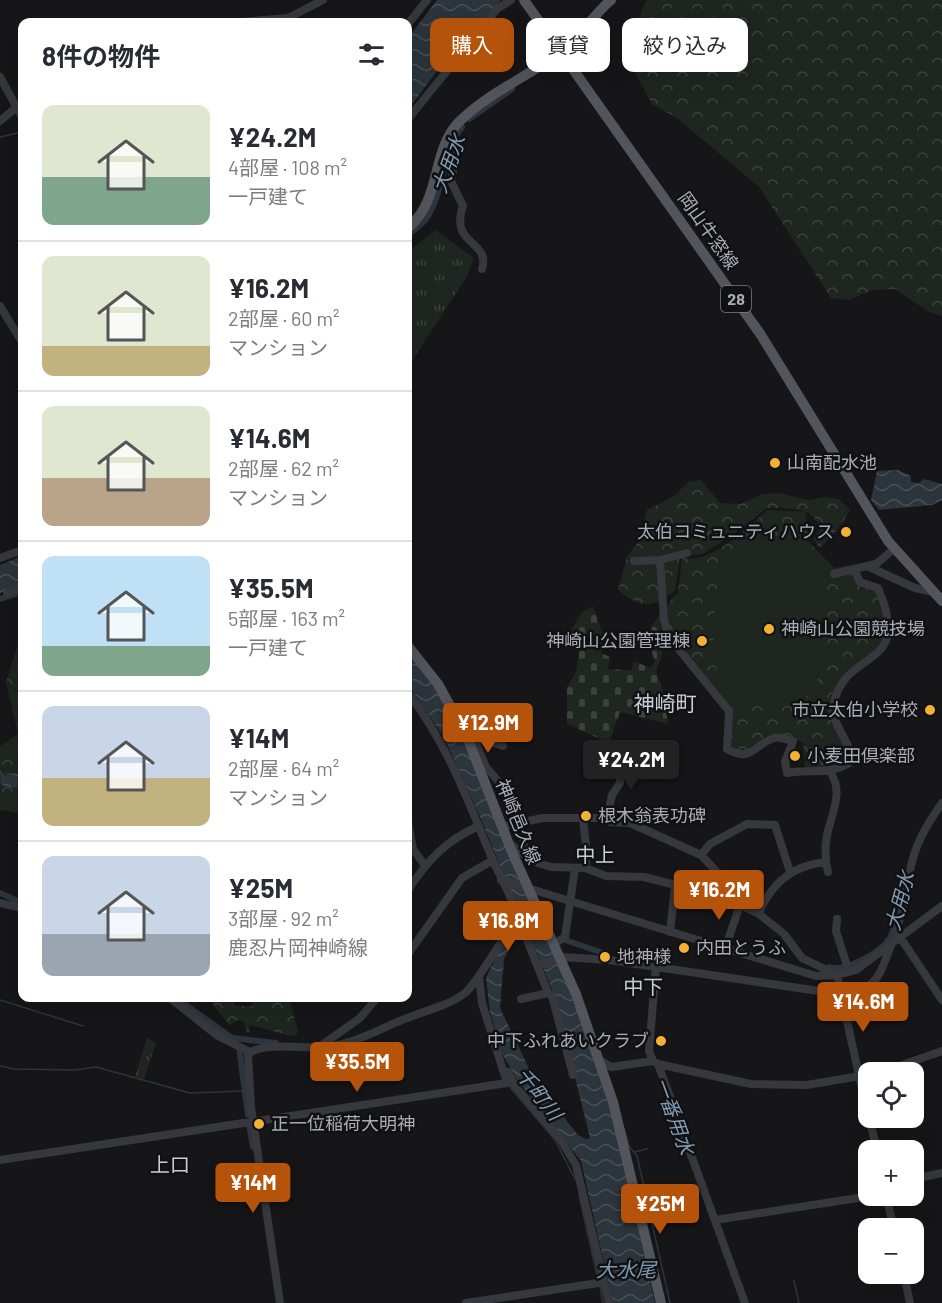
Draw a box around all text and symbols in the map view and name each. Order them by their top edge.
chip: 購入 [430,18,514,72]
chip: 賃貸 [526,18,610,72]
chip: 絞り込み [622,18,748,72]
icon: filters [355,38,388,71]
text: 8件の物件 [42,40,160,71]
text: ¥24.2M [228,121,316,152]
icon: home [90,129,162,201]
water label: 大用水 [427,129,470,196]
text: 4部屋 · 108 m² [228,155,347,179]
text: 一戸建て [228,184,308,208]
street label: 岡山牛窓線 [674,187,744,274]
text: ¥16.2M [228,272,309,303]
icon: home [90,280,162,352]
road number: 28 [721,286,751,312]
text: 2部屋 · 60 m² [228,306,340,330]
text: マンション [228,335,328,359]
text: ¥14.6M [228,422,310,453]
icon: home [90,430,162,502]
place label: 山南配水池 [787,451,877,473]
text: 2部屋 · 62 m² [228,456,339,480]
marker: 山南配水池 [768,456,782,470]
text: マンション [228,485,328,509]
place label: 太伯コミュニティハウス [637,520,834,542]
marker: 太伯コミュニティハウス [839,525,853,539]
text: ¥35.5M [228,572,314,603]
icon: home [90,580,162,652]
text: 5部屋 · 163 m² [228,606,345,630]
place label: 神崎山公園競技場 [781,617,925,639]
marker: 神崎山公園競技場 [762,622,776,636]
place label: 神崎山公園管理棟 [546,629,690,651]
marker: 神崎山公園管理棟 [695,634,709,648]
text: 一戸建て [228,635,308,659]
district label: 神崎町 [634,690,697,715]
place label: 市立太伯小学校 [792,698,918,720]
pin: ¥12.9M [439,703,537,754]
marker: 市立太伯小学校 [923,703,937,717]
text: ¥12.9M [457,710,519,734]
text: ¥14M [228,722,289,753]
icon: home [90,730,162,802]
pin: ¥24.2M [582,740,680,791]
place label: 小麦田倶楽部 [807,744,915,766]
text: ¥24.2M [597,747,665,771]
marker: 小麦田倶楽部 [788,749,802,763]
text: 2部屋 · 64 m² [228,756,339,780]
street label: 神崎邑久線 [492,776,546,867]
text: マンション [228,785,328,809]
place label: 根木翁表功碑 [598,804,706,826]
marker: 根木翁表功碑 [579,809,593,823]
district label: 中上 [575,842,615,866]
water label: 大用水 [880,867,919,933]
pin: ¥16.2M [670,870,768,921]
text: ¥25M [228,872,293,903]
text: ¥16.2M [688,877,750,901]
icon: home [90,880,162,952]
pin: ¥16.8M [459,901,557,952]
text: 3部屋 · 92 m² [228,906,339,930]
text: ¥16.8M [477,908,539,932]
text: 鹿忍片岡神崎線 [228,935,368,959]
place label: 内田とうふ [696,936,786,958]
marker: 内田とうふ [677,941,691,955]
place label: 地神様 [617,945,671,967]
marker: 地神様 [598,950,612,964]
district label: 中下 [623,974,663,998]
pin: ¥14.6M [814,982,912,1033]
text: ¥14.6M [831,989,895,1013]
place label: 中下ふれあいクラブ [487,1029,649,1051]
marker: 中下ふれあいクラブ [654,1034,668,1048]
pin: ¥35.5M [308,1042,406,1093]
text: ¥35.5M [324,1049,390,1073]
water label: 千町川 [512,1062,569,1126]
map controls [858,1062,924,1284]
button: locate [858,1062,924,1128]
water label: 一番用水 [650,1074,701,1159]
place label: 正一位稲荷大明神 [271,1112,415,1134]
marker: 正一位稲荷大明神 [252,1117,266,1131]
button: + [858,1140,924,1206]
district label: 上口 [150,1152,190,1176]
pin: ¥14M [217,1163,289,1214]
text: ¥14M [229,1170,277,1194]
pin: ¥25M [624,1184,696,1235]
text: ¥25M [635,1191,685,1215]
button: − [858,1218,924,1284]
water label: 大水尾 [596,1257,658,1281]

